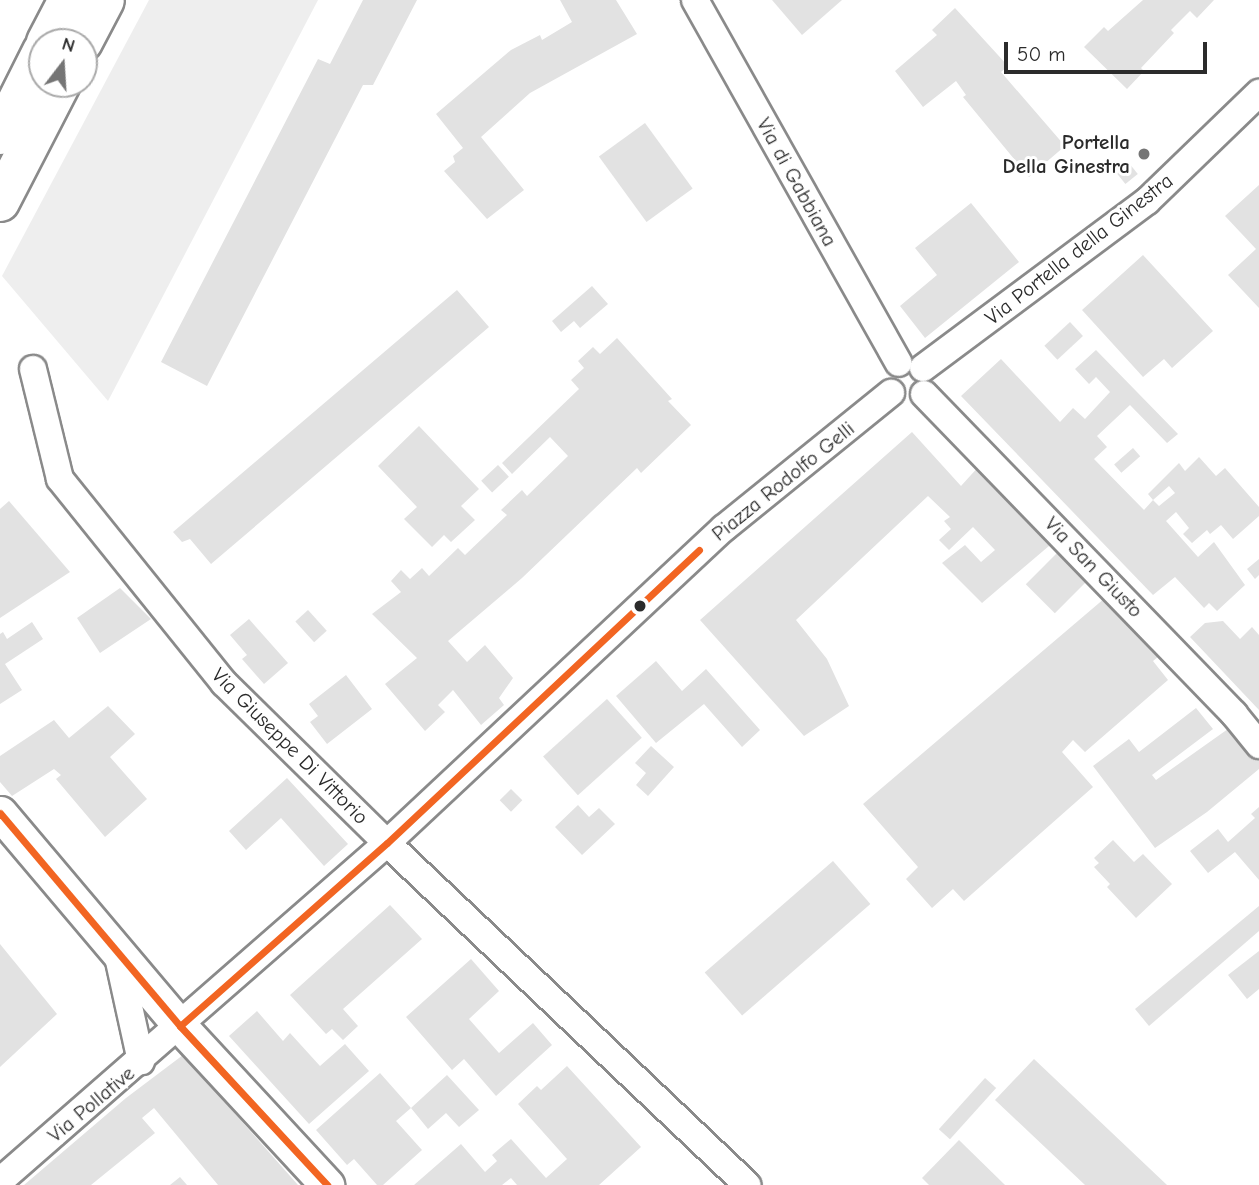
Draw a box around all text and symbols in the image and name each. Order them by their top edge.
north arrow [28,28,98,98]
scale bar [1007,28,1210,72]
text: N [59,32,78,57]
text: 50 m [1017,42,1066,66]
street label: Via di Gabbiana [751,113,843,251]
place label: Portella Della Ginestra [1003,129,1130,179]
marker: Portella Della Ginestra [1136,146,1152,162]
street label: Via Portella della Ginestra [980,168,1178,330]
street label: Piazza Rodolfo Gelli [707,416,859,546]
street label: Via San Giusto [1040,511,1148,623]
unlabelled marker [633,599,647,613]
street label: Via Giuseppe Di Vittorio [206,662,374,830]
street label: Via Pollative [42,1060,140,1148]

